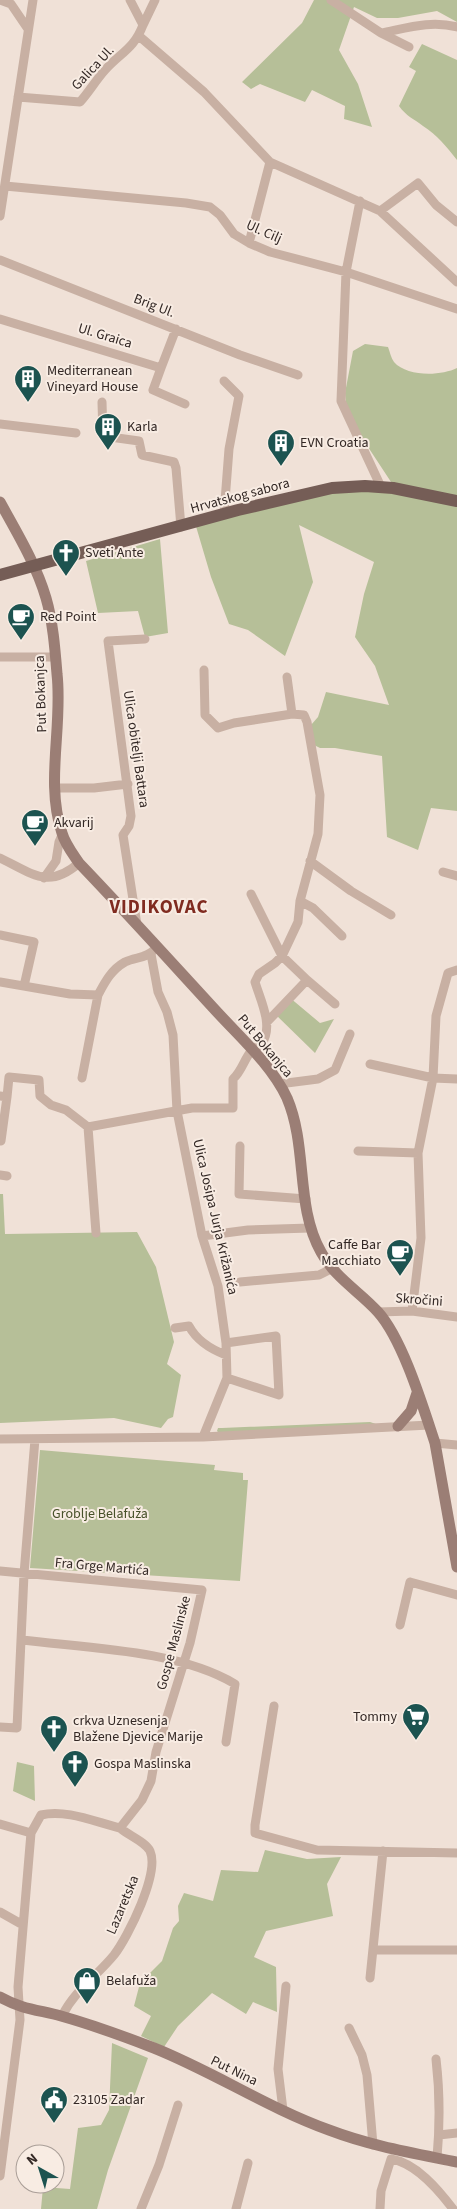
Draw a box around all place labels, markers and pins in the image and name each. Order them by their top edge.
place label: Mediterranean Vineyard House [47,361,138,397]
building icon: Mediterranean Vineyard House [13,364,43,403]
building icon: Karla [93,412,123,451]
place label: Karla [127,417,158,437]
building icon: EVN Croatia [266,428,296,467]
place label: EVN Croatia [300,433,369,453]
church icon: Sveti Ante [51,538,81,577]
place label: Sveti Ante [85,543,144,563]
cafe icon: Red Point [6,602,36,641]
place label: Red Point [40,607,97,627]
cafe icon: Akvarij [20,808,50,847]
place label: Akvarij [54,813,94,833]
place label: Caffe Bar Macchiato [321,1235,381,1271]
cafe icon: Caffe Bar Macchiato [385,1238,415,1277]
supermarket icon: Tommy [401,1702,431,1741]
place label: Tommy [353,1707,397,1727]
place label: crkva Uznesenja Blažene Djevice Marije [73,1711,203,1747]
church icon: crkva Uznesenja Blažene Djevice Marije [39,1714,69,1753]
church icon: Gospa Maslinska [60,1749,90,1788]
place label: Gospa Maslinska [94,1754,191,1774]
shop icon: Belafuža [72,1966,102,2005]
place label: Belafuža [106,1971,156,1991]
public building icon: 23105 Zadar [39,2085,69,2124]
place label: 23105 Zadar [73,2090,145,2110]

